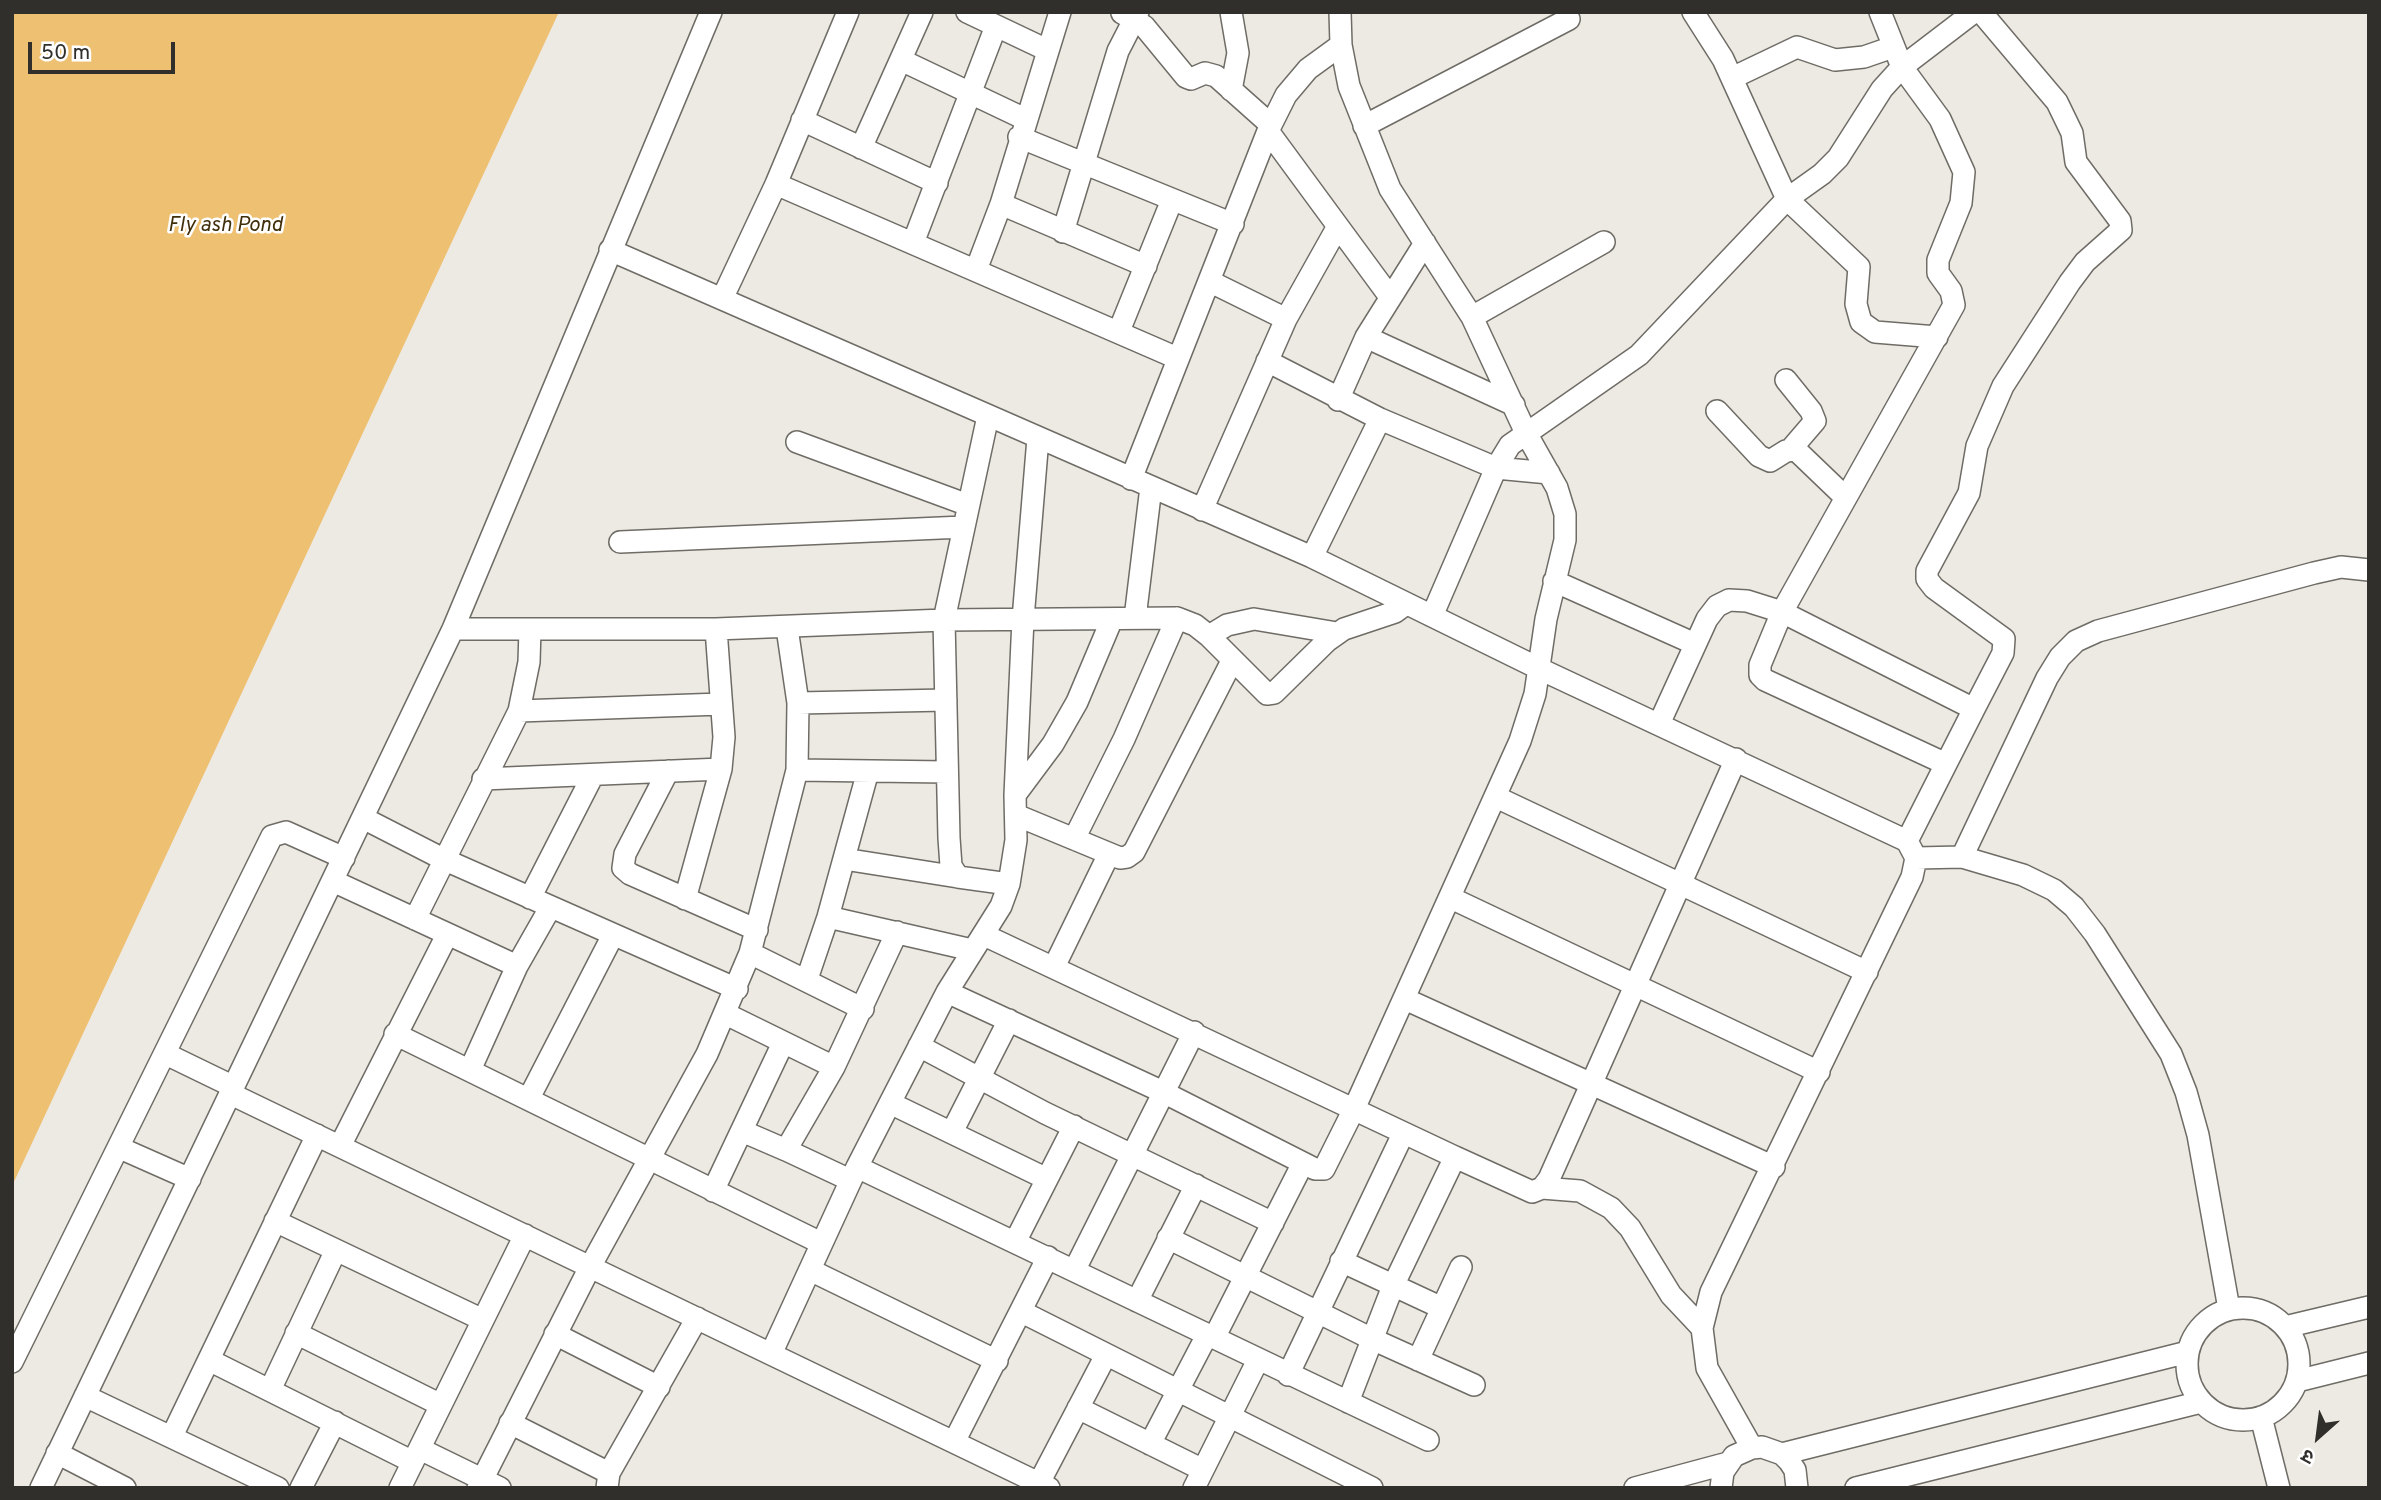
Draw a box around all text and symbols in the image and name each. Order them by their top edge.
scale bar [32,28,178,72]
text: 50 m [41,40,90,67]
water label: Fly ash Pond [168,214,282,240]
north arrow [2283,1402,2353,1472]
text: उ [2298,1442,2319,1469]

